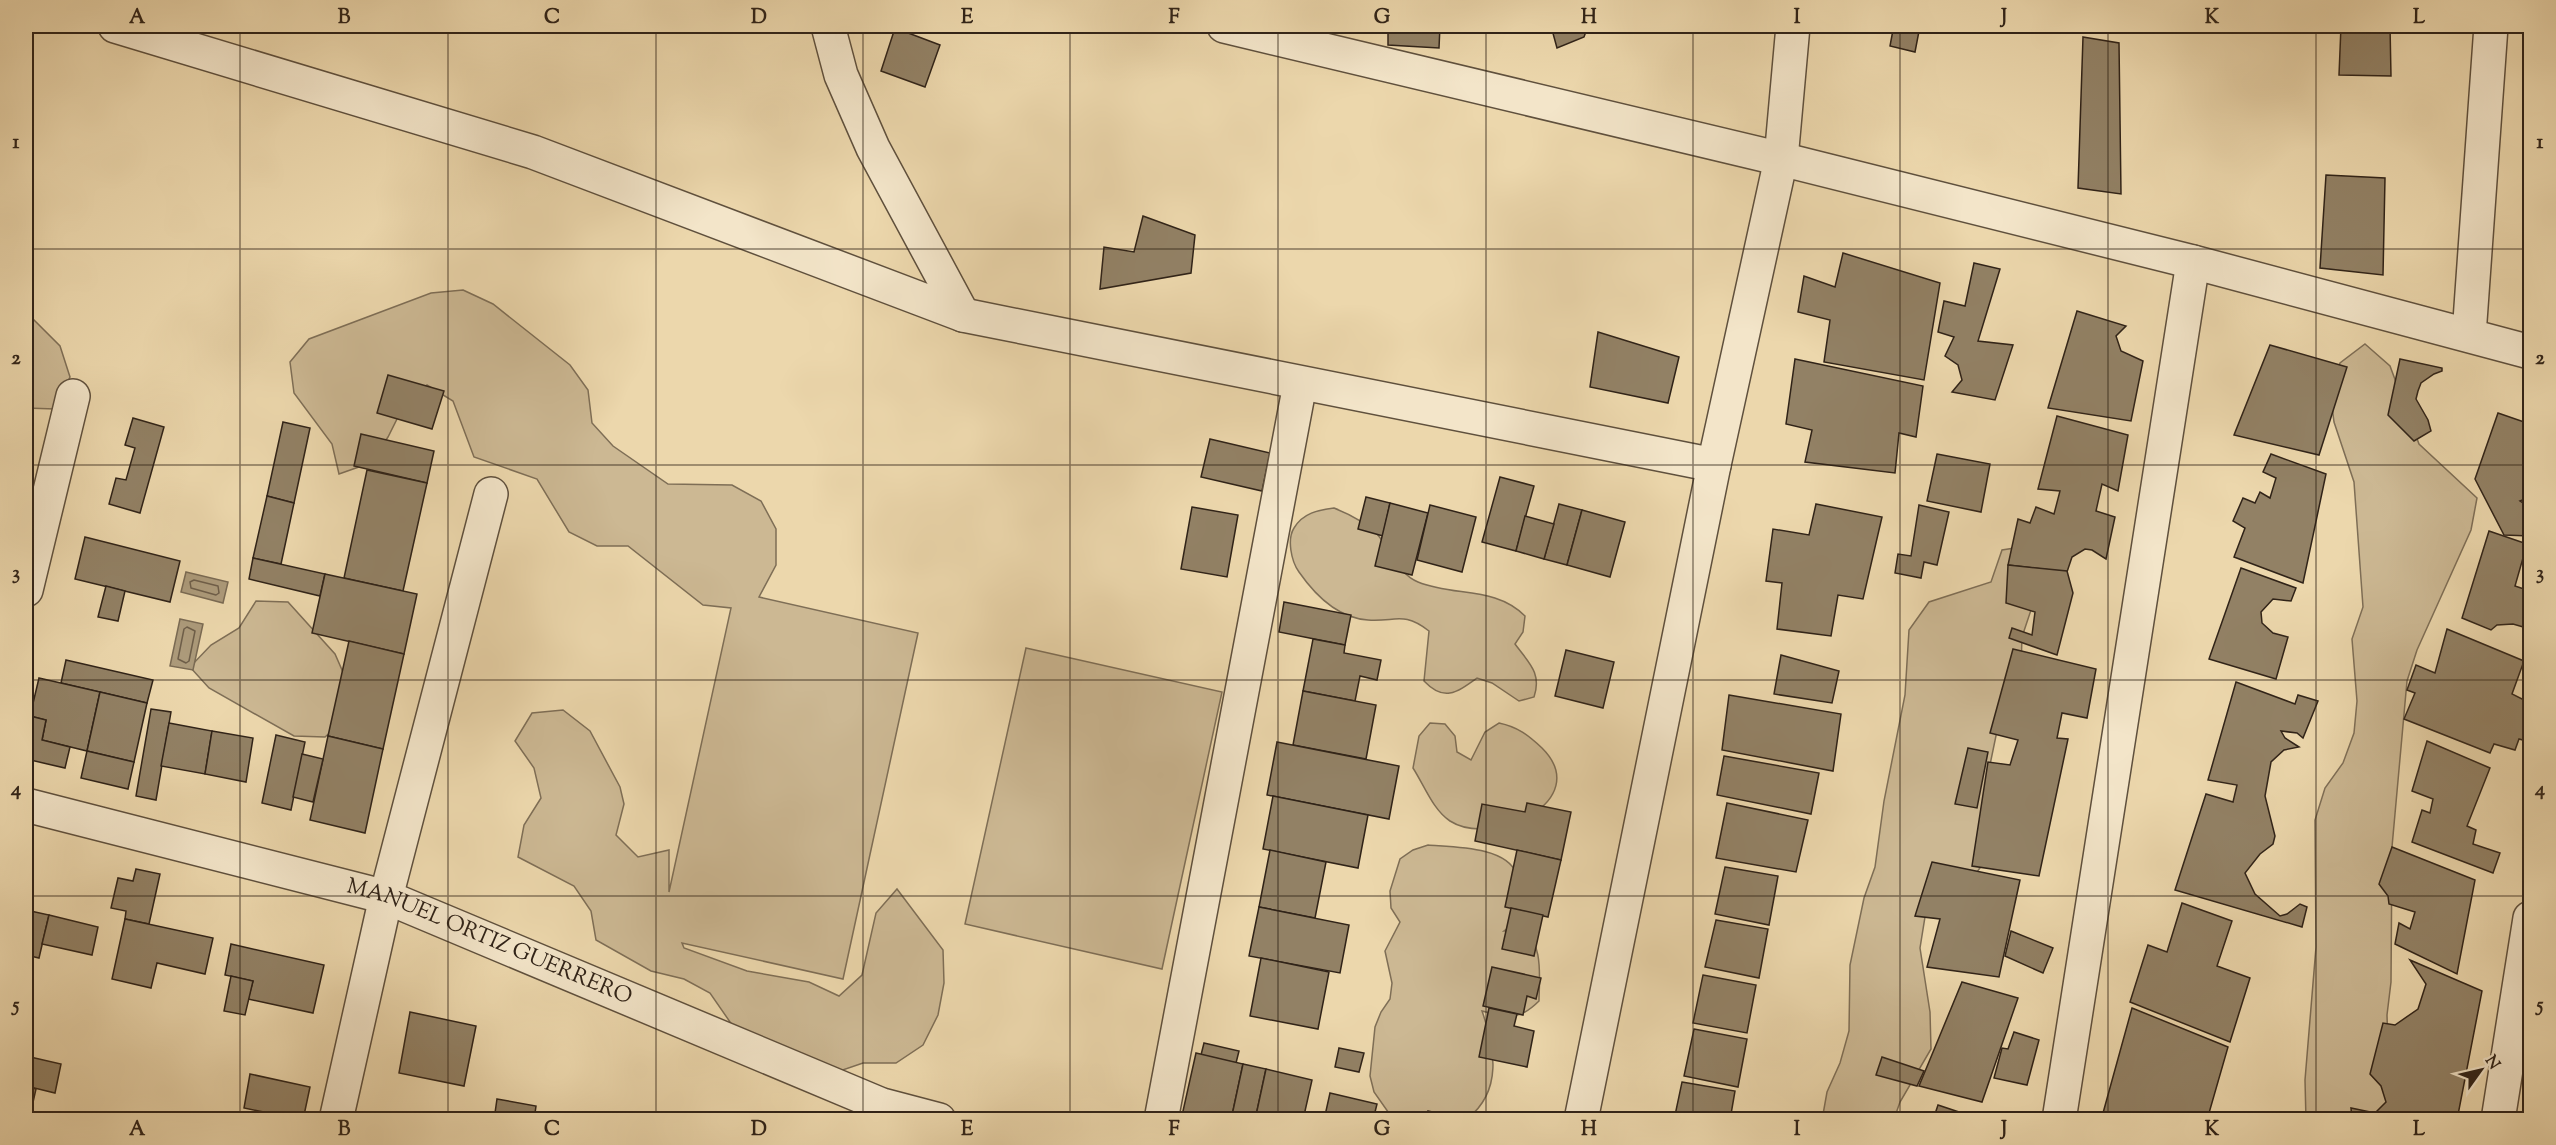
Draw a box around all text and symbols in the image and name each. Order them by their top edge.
text: A [129,4,146,33]
text: B [338,4,351,33]
text: C [544,4,560,33]
text: D [751,4,767,33]
text: E [961,4,974,33]
text: F [1168,4,1180,33]
text: G [1374,4,1391,33]
text: H [1581,4,1597,33]
text: I [1794,4,1801,33]
text: J [1999,4,2007,33]
text: K [2205,4,2220,33]
text: L [2413,4,2426,33]
text: 1 [13,129,20,158]
text: 1 [2537,129,2544,158]
text: 2 [11,345,21,374]
text: 2 [2535,345,2545,374]
text: 3 [12,560,20,589]
text: 3 [2536,560,2544,589]
text: 4 [10,776,21,805]
text: 4 [2534,776,2545,805]
street label: MANUEL ORTIZ GUERRERO [343,872,637,1014]
text: 5 [11,992,20,1021]
text: 5 [2535,992,2544,1021]
north arrow [2451,1040,2511,1100]
text: N [2478,1051,2505,1075]
text: A [129,1116,146,1145]
text: B [338,1116,351,1145]
text: C [544,1116,560,1145]
text: D [751,1116,767,1145]
text: E [961,1116,974,1145]
text: F [1168,1116,1180,1145]
text: G [1374,1116,1391,1145]
text: H [1581,1116,1597,1145]
text: I [1794,1116,1801,1145]
text: J [1999,1116,2007,1145]
text: K [2205,1116,2220,1145]
text: L [2413,1116,2426,1145]

